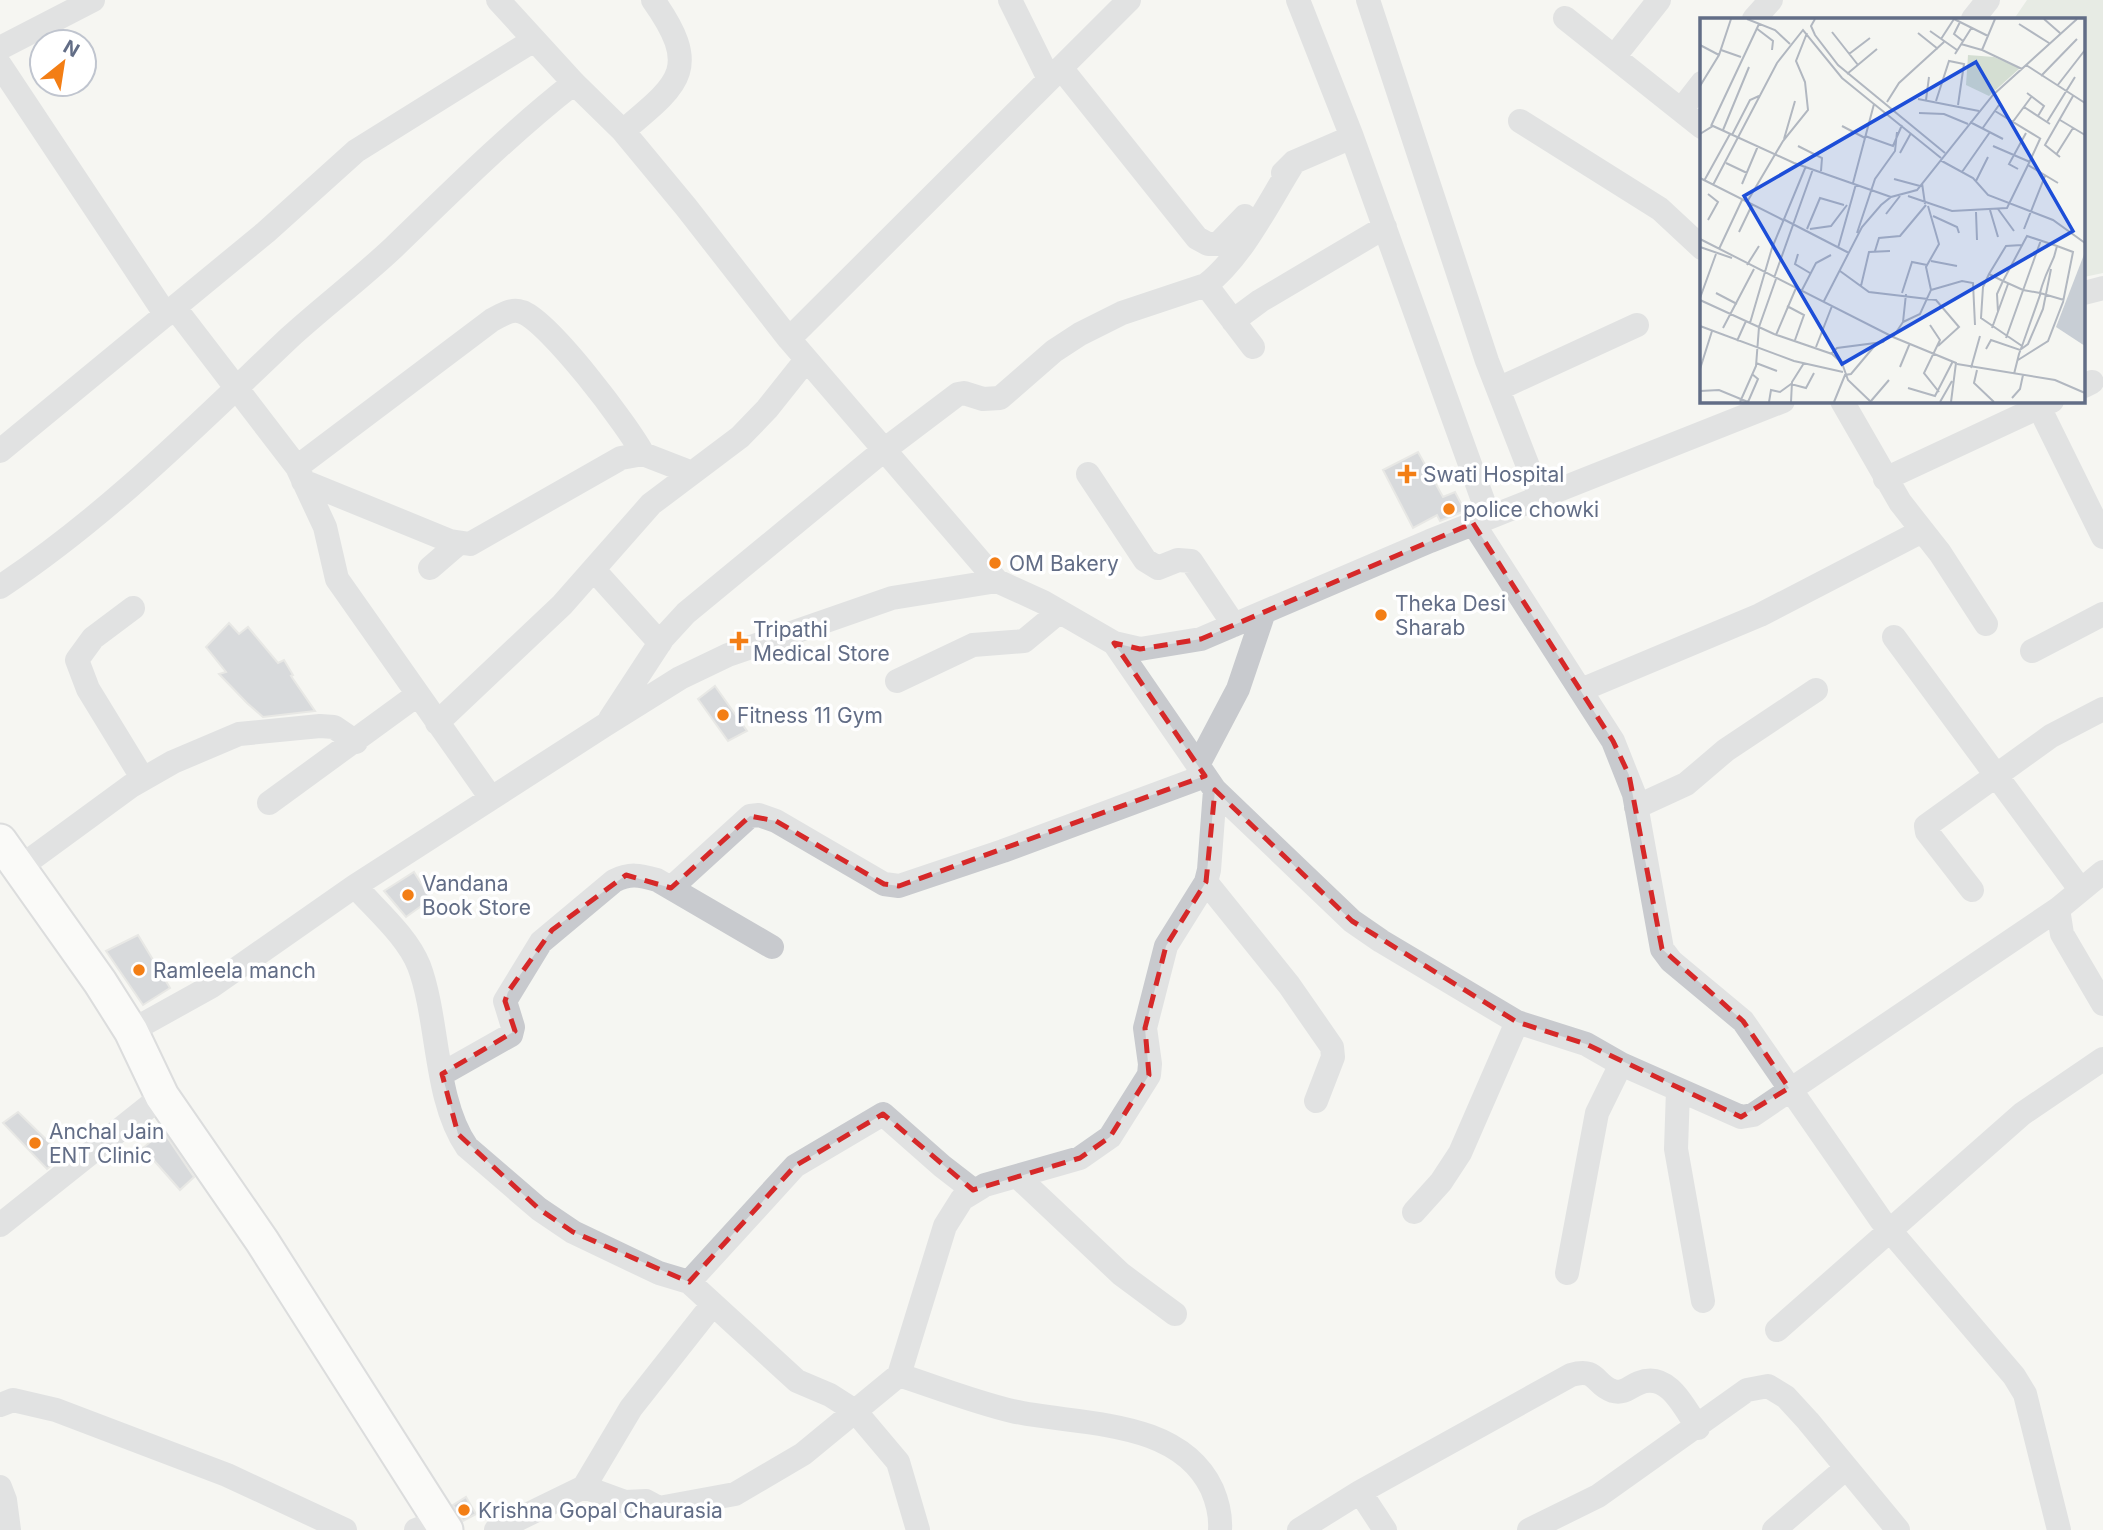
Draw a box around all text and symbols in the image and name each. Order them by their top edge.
inset map [1700,18,2086,402]
north arrow [28,28,98,98]
text: N [59,35,83,62]
place label: Swati Hospital [1423,462,1564,487]
marker: Swati Hospital [1397,464,1417,484]
place label: police chowki [1463,497,1599,522]
marker: police chowki [1441,501,1457,517]
place label: OM Bakery [1009,551,1119,576]
marker: OM Bakery [987,555,1003,571]
place label: Theka Desi Sharab [1395,591,1506,640]
marker: Theka Desi Sharab [1373,607,1389,623]
place label: Tripathi Medical Store [753,617,890,666]
marker: Tripathi Medical Store [731,633,747,649]
place label: Fitness 11 Gym [737,703,883,728]
marker: Fitness 11 Gym [715,707,731,723]
place label: Vandana Book Store [422,871,531,920]
marker: Vandana Book Store [400,887,416,903]
place label: Ramleela manch [153,958,316,983]
marker: Ramleela manch [131,962,147,978]
place label: Anchal Jain ENT Clinic [49,1119,164,1168]
marker: Anchal Jain ENT Clinic [27,1135,43,1151]
place label: Krishna Gopal Chaurasia [478,1498,723,1523]
marker: Krishna Gopal Chaurasia [456,1502,472,1518]

